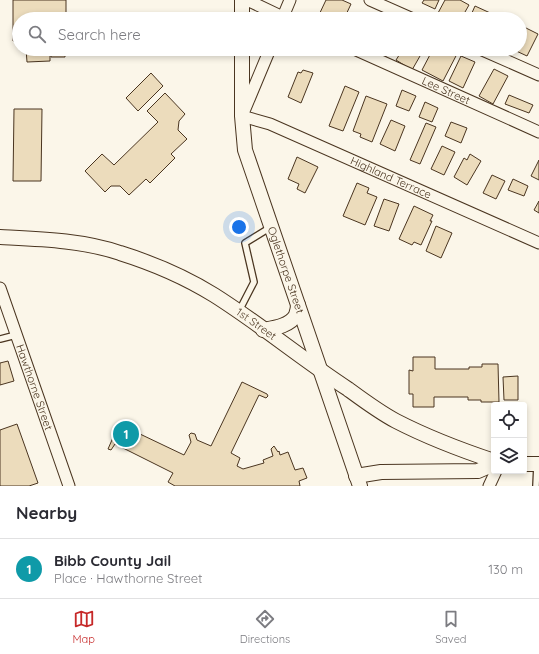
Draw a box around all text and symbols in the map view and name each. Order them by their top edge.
search box [12,12,527,56]
icon: search [26,23,48,45]
text: Search here [58,25,141,44]
street label: Lee Street [420,73,473,107]
street label: Highland Terrace [348,153,434,202]
your location [229,217,249,237]
street label: Oglethorpe Street [265,225,307,316]
street label: 1st Street [234,305,279,343]
street label: Hawthorne Street [13,342,56,432]
map controls [491,402,527,474]
button: locate [491,402,527,438]
pin: 1 [113,419,139,449]
button: layers [491,438,527,474]
text: Nearby [16,502,77,523]
text: Bibb County Jail [54,551,171,570]
text: 1 [26,561,32,577]
text: 130 m [488,561,523,577]
text: Place · Hawthorne Street [54,570,203,586]
tab: Map [72,608,95,646]
tab: Directions [240,608,290,646]
tab: Saved [435,608,467,646]

